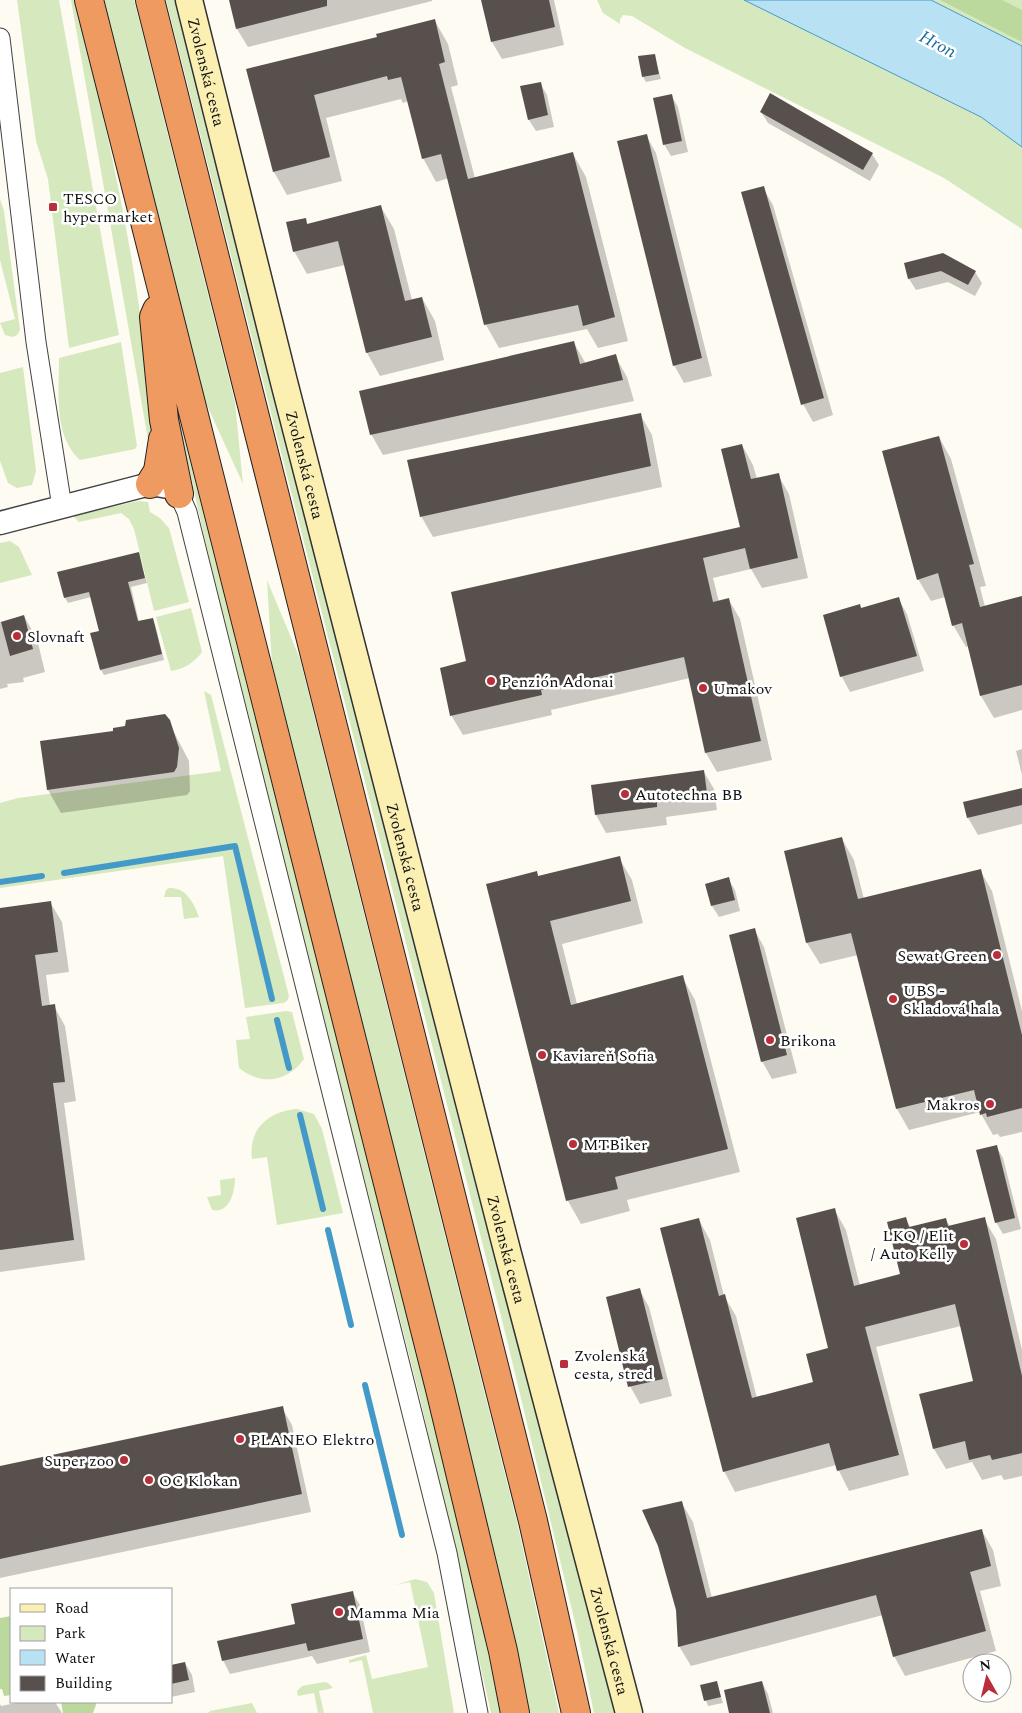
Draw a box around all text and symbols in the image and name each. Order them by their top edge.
street label: Zvolenská cesta [181,15,231,129]
water label: Hron [914,23,961,66]
place label: TESCO hypermarket [63,187,153,229]
marker: TESCO hypermarket [47,201,59,213]
street label: Zvolenská cesta [279,408,330,522]
place label: Slovnaft [27,625,85,649]
marker: Slovnaft [11,630,23,642]
place label: Penzión Adonai [501,670,614,694]
marker: Penzión Adonai [485,675,497,687]
place label: Umakov [713,677,773,701]
marker: Umakov [697,682,709,694]
place label: Autotechna BB [635,783,742,807]
marker: Autotechna BB [619,788,631,800]
street label: Zvolenská cesta [380,800,431,914]
place label: Sewat Green [897,944,987,968]
marker: Sewat Green [991,949,1003,961]
place label: UBS - Skladová hala [903,979,1000,1021]
marker: UBS - Skladová hala [887,993,899,1005]
place label: Brikona [780,1029,836,1053]
marker: Brikona [764,1034,776,1046]
place label: Kaviareň Sofia [552,1044,655,1068]
marker: Kaviareň Sofia [536,1049,548,1061]
place label: Makros [926,1093,980,1117]
marker: Makros [984,1098,996,1110]
place label: MTBiker [583,1133,647,1157]
marker: MTBiker [567,1138,579,1150]
street label: Zvolenská cesta [480,1193,532,1307]
place label: LKQ / Elit / Auto Kelly [871,1224,955,1266]
marker: LKQ / Elit / Auto Kelly [958,1238,970,1250]
place label: Zvolenská cesta, stred [574,1344,653,1386]
marker: Zvolenská cesta, stred [558,1358,570,1370]
place label: PLANEO Elektro [250,1428,374,1452]
marker: PLANEO Elektro [234,1433,246,1445]
place label: Super zoo [44,1449,114,1473]
marker: Super zoo [118,1454,130,1466]
place label: OC Klokan [159,1469,238,1493]
marker: OC Klokan [143,1474,155,1486]
street label: Zvolenská cesta [583,1584,635,1698]
legend [10,1588,172,1703]
text: Road [55,1597,89,1620]
place label: Mamma Mia [349,1601,440,1625]
marker: Mamma Mia [333,1606,345,1618]
text: Park [55,1622,86,1645]
text: Water [55,1647,95,1670]
north arrow [962,1653,1012,1703]
text: N [978,1654,992,1677]
text: Building [55,1672,112,1695]

